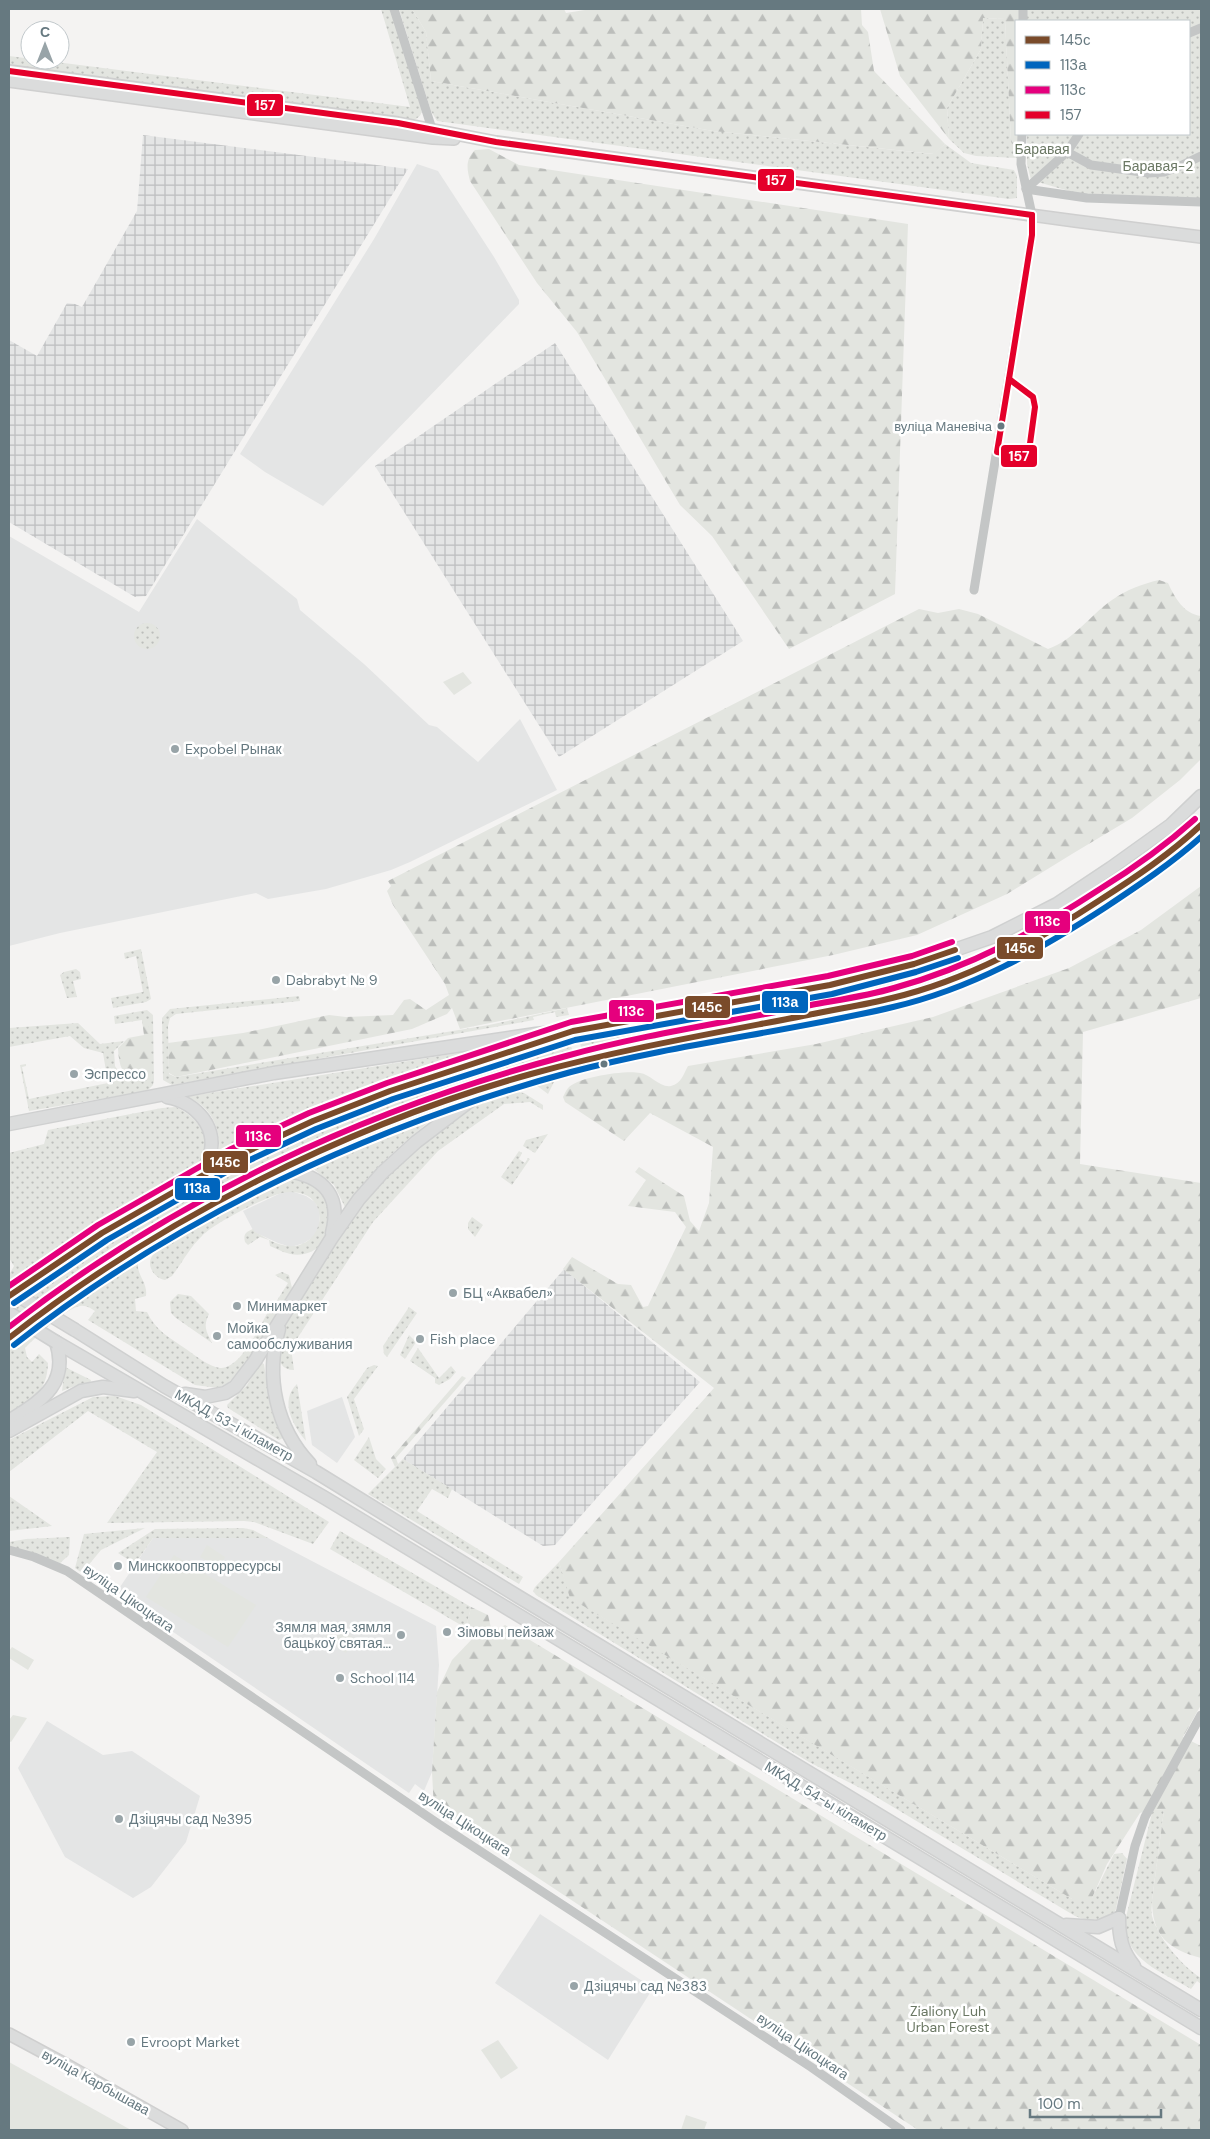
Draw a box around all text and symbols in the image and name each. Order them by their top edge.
north arrow [20,20,70,70]
legend [1015,20,1190,135]
text: С [40,23,50,41]
text: 145с [1060,30,1091,50]
text: 113а [1060,55,1087,75]
text: 113с [1060,80,1086,100]
line badge: 157 [246,93,284,117]
text: 157 [254,96,276,114]
text: 157 [1060,105,1082,125]
park label: Баравая [1014,140,1070,158]
park label: Баравая-2 [1123,157,1193,175]
line badge: 157 [757,168,795,192]
text: 157 [765,171,787,189]
place label: вуліца Маневіча [894,418,993,435]
marker: вуліца Маневіча [996,421,1006,431]
line badge: 157 [1000,444,1038,468]
text: 157 [1008,447,1030,465]
place label: Expobel Рынак [185,740,282,758]
marker: Expobel Рынак [169,743,181,755]
line badge: 113с [1024,910,1071,934]
text: 113с [1034,912,1060,930]
line badge: 145с [996,936,1044,960]
text: 145с [1005,939,1036,957]
place label: Dabrabyt № 9 [286,971,378,989]
marker: Dabrabyt № 9 [270,974,282,986]
line badge: 113а [761,990,809,1014]
text: 113а [772,993,798,1011]
line badge: 145с [684,995,731,1019]
text: 145с [692,998,723,1016]
line badge: 113с [608,999,655,1023]
text: 113с [618,1002,644,1020]
unlabelled marker [599,1059,609,1069]
place label: Эспрессо [84,1065,146,1083]
marker: Эспрессо [68,1068,80,1080]
line badge: 113с [235,1124,282,1148]
text: 113с [245,1127,271,1145]
line badge: 145с [202,1150,249,1174]
text: 145с [210,1153,241,1171]
line badge: 113а [174,1177,221,1201]
text: 113а [184,1179,210,1197]
place label: БЦ «Аквабел» [463,1284,553,1302]
marker: БЦ «Аквабел» [447,1287,459,1299]
place label: Минимаркет [247,1297,328,1315]
marker: Минимаркет [231,1300,243,1312]
place label: Мойка самообслуживания [227,1319,353,1353]
marker: Мойка самообслуживания [211,1330,223,1342]
place label: Fish place [430,1330,495,1348]
marker: Fish place [414,1333,426,1345]
street label: МКАД, 53-і кіламетр [172,1385,297,1465]
place label: Минсккоопвторресурсы [128,1557,281,1575]
street label: вуліца Цікоцкага [80,1560,178,1636]
marker: Минсккоопвторресурсы [112,1560,124,1572]
place label: Зямля мая, зямля бацькоў святая... [275,1618,391,1652]
place label: Зімовы пейзаж [457,1623,555,1641]
marker: Зімовы пейзаж [441,1626,453,1638]
marker: Зямля мая, зямля бацькоў святая... [395,1629,407,1641]
place label: School 114 [350,1669,415,1687]
marker: School 114 [334,1672,346,1684]
street label: МКАД, 54-ы кіламетр [761,1757,891,1845]
street label: вуліца Цікоцкага [415,1786,515,1860]
place label: Дзіцячы сад №395 [129,1810,252,1828]
marker: Дзіцячы сад №395 [113,1813,125,1825]
place label: Дзіцячы сад №383 [584,1977,707,1995]
marker: Дзіцячы сад №383 [568,1980,580,1992]
park label: Zialiony Luh Urban Forest [906,2002,990,2036]
street label: вуліца Цікоцкага [754,2009,853,2083]
place label: Evroopt Market [141,2033,240,2051]
marker: Evroopt Market [125,2036,137,2048]
street label: вуліца Карбышава [39,2045,153,2119]
scale bar [1030,2086,1161,2118]
text: 100 m [1038,2094,1081,2114]

